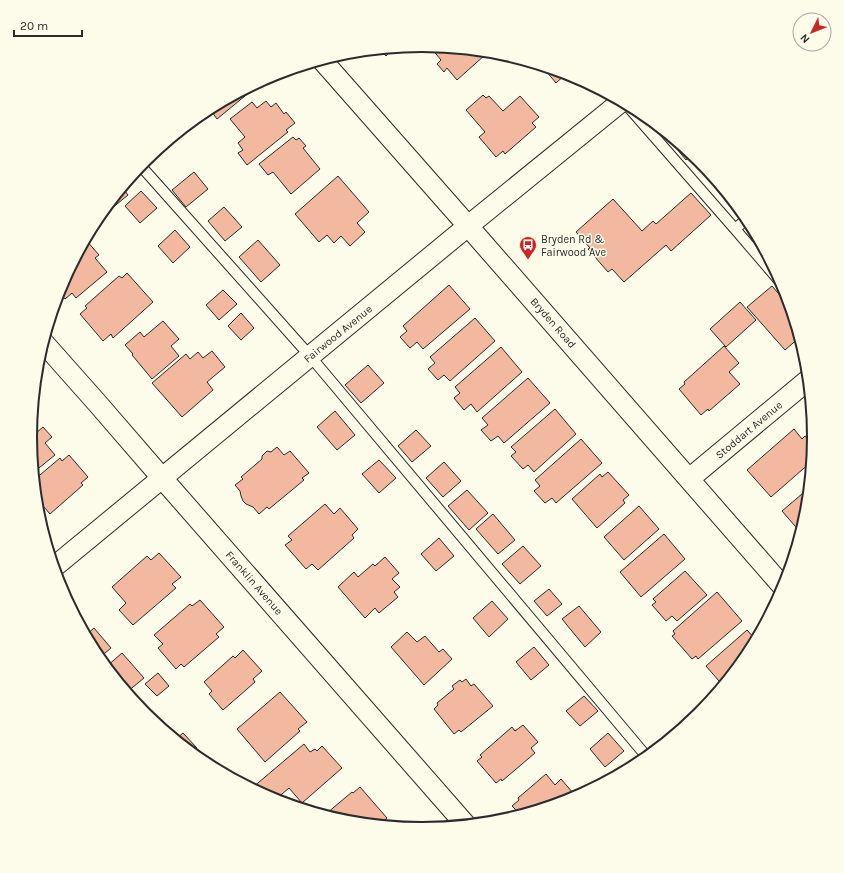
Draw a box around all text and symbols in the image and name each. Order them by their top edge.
scale bar [14,12,82,38]
north arrow [792,12,832,52]
text: 20 m [20,19,48,33]
text: N [798,31,812,46]
place label: Bryden Rd & Fairwood Ave [541,233,607,259]
bus stop icon: Bryden Rd & Fairwood Ave [518,235,538,260]
street label: Bryden Road [528,295,578,351]
street label: Fairwood Avenue [301,302,375,366]
street label: Stoddart Avenue [713,398,785,462]
street label: Franklin Avenue [223,548,286,618]

